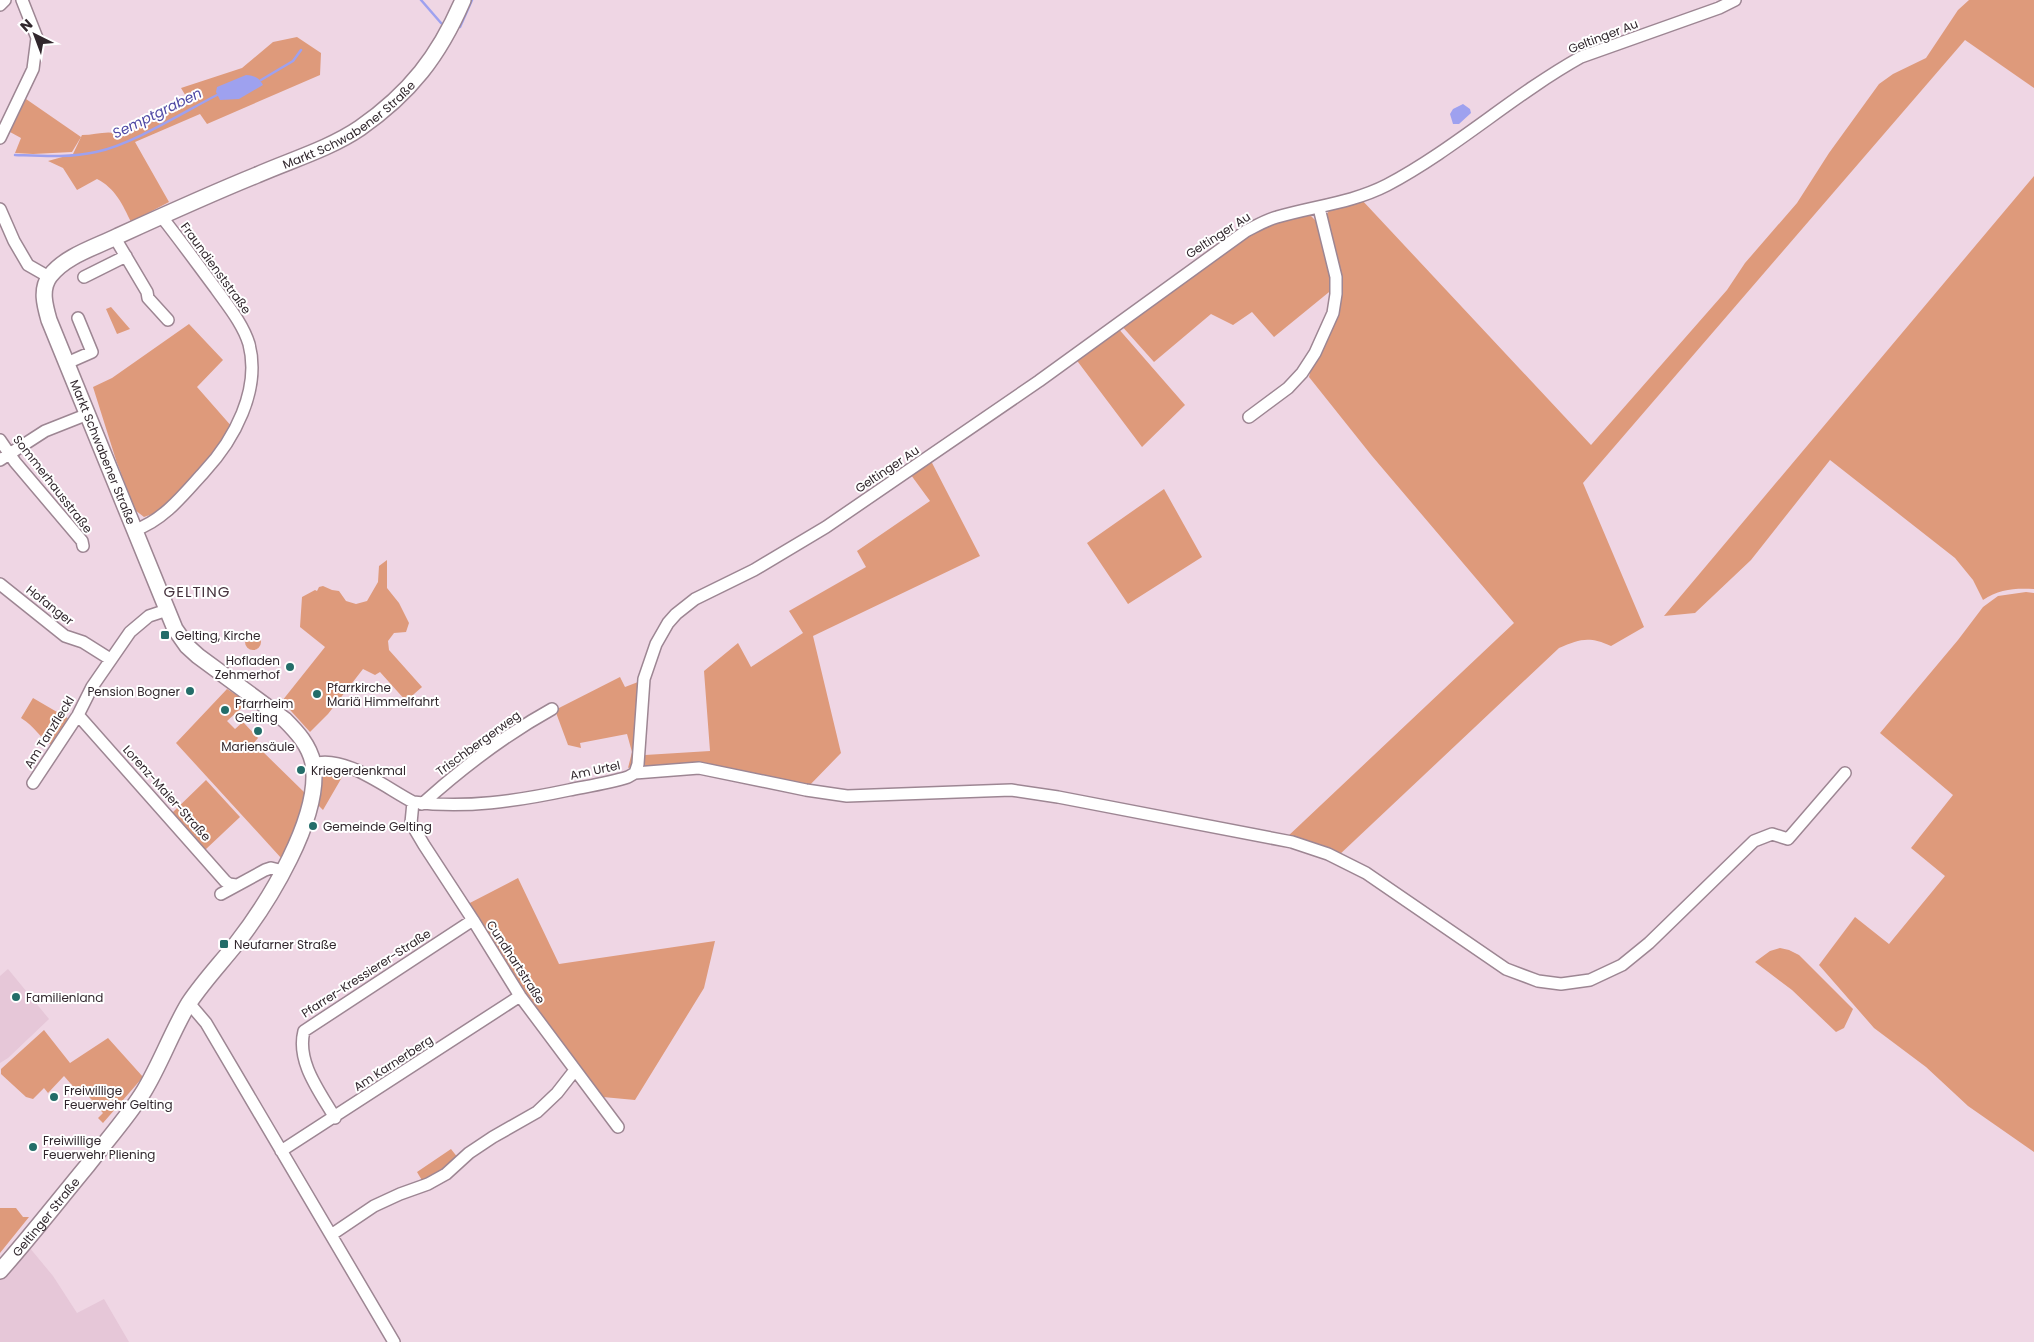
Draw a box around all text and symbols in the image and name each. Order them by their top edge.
north arrow [10,10,60,60]
text: N [16,14,37,36]
street label: Geltinger Au [1566,15,1640,57]
street label: Markt Schwabener Straße [280,77,419,172]
water label: Semptgraben [109,83,205,143]
street label: Geltinger Au [1182,208,1254,262]
street label: Fraundienststraße [177,219,255,317]
street label: Markt Schwabener Straße [66,377,140,527]
street label: Sommerhausstraße [9,432,97,536]
street label: Geltinger Au [852,441,922,497]
street label: Hofanger [23,581,78,629]
district label: GELTING [164,581,230,602]
place label: Gelting, Kirche [175,627,260,644]
marker: Gelting, Kirche [159,629,171,641]
place label: Hofladen Zehmerhof [215,652,280,683]
marker: Hofladen Zehmerhof [284,661,296,673]
place label: Pfarrkirche Mariä Himmelfahrt [327,679,439,710]
place label: Pension Bogner [87,683,181,700]
marker: Pension Bogner [184,685,196,697]
marker: Pfarrkirche Mariä Himmelfahrt [311,688,323,700]
street label: Am Tanzfleckl [20,693,78,771]
place label: Pfarrheim Gelting [235,695,293,726]
marker: Pfarrheim Gelting [219,704,231,716]
street label: Trischbergerweg [432,707,524,779]
marker: Mariensäule [252,725,264,737]
place label: Mariensäule [221,738,295,755]
street label: Lorenz-Maier-Straße [119,741,215,845]
street label: Am Urtel [568,756,622,784]
place label: Kriegerdenkmal [311,762,406,779]
marker: Kriegerdenkmal [295,764,307,776]
place label: Gemeinde Gelting [323,818,432,835]
marker: Gemeinde Gelting [307,820,319,832]
street label: Cundhartstraße [483,917,549,1007]
street label: Pfarrer-Kressierer-Straße [298,925,434,1021]
place label: Neufarner Straße [234,936,337,953]
marker: Neufarner Straße [218,938,230,950]
place label: Familienland [26,989,103,1006]
marker: Familienland [10,991,22,1003]
street label: Am Karnerberg [350,1031,436,1095]
place label: Freiwillige Feuerwehr Gelting [64,1082,173,1113]
marker: Freiwillige Feuerwehr Gelting [48,1091,60,1103]
place label: Freiwillige Feuerwehr Pliening [43,1132,155,1163]
marker: Freiwillige Feuerwehr Pliening [27,1141,39,1153]
street label: Geltinger Straße [8,1173,83,1260]

